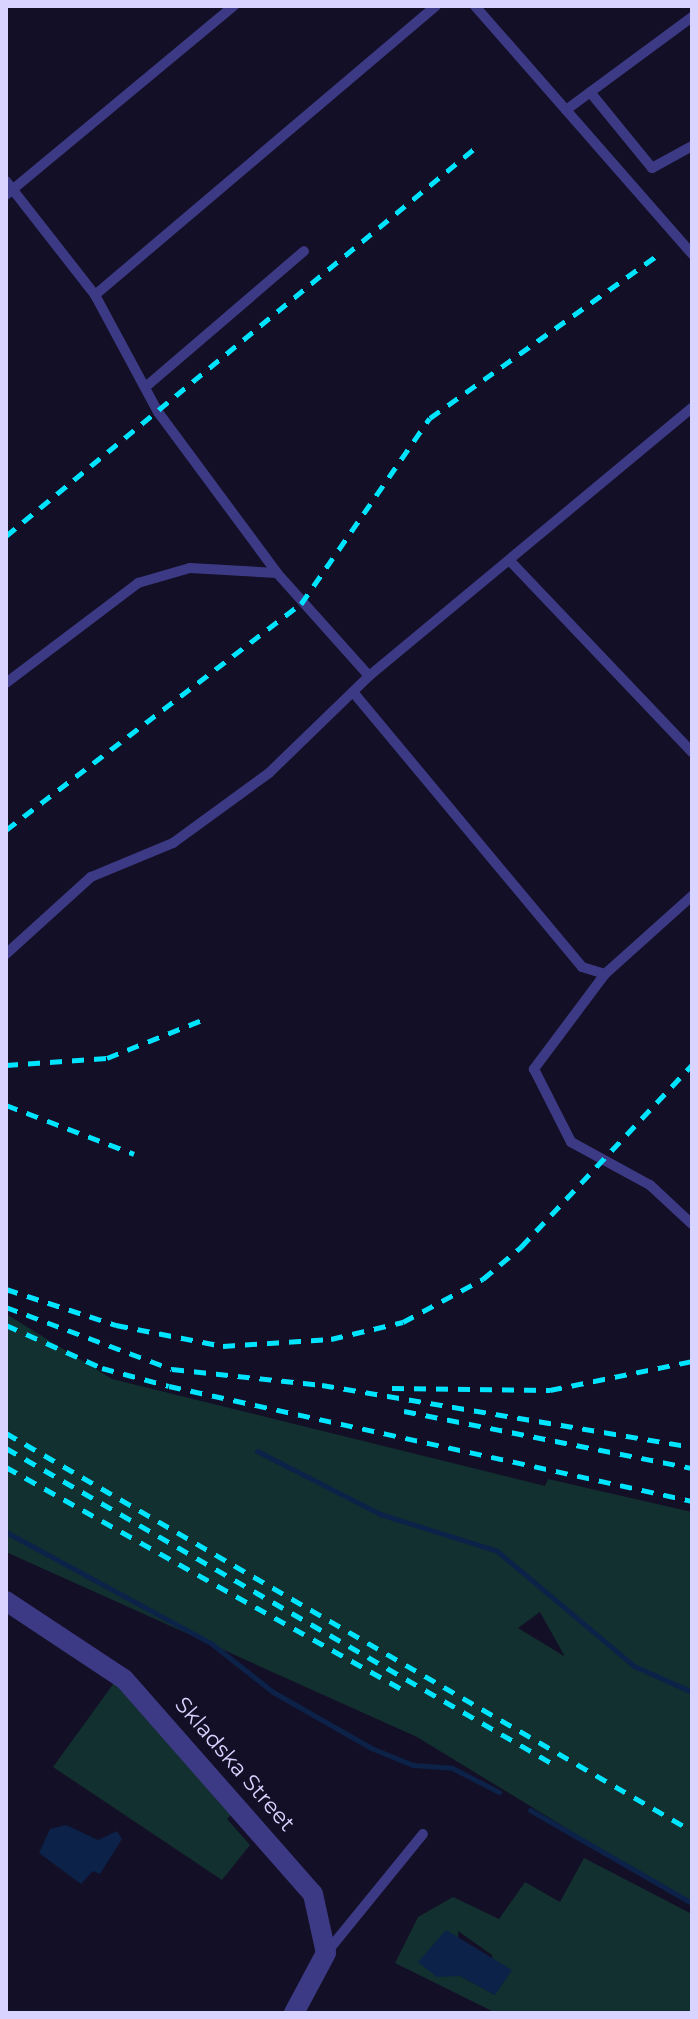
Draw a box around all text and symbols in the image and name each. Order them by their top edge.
street label: Skladska Street [169,1691,301,1837]

